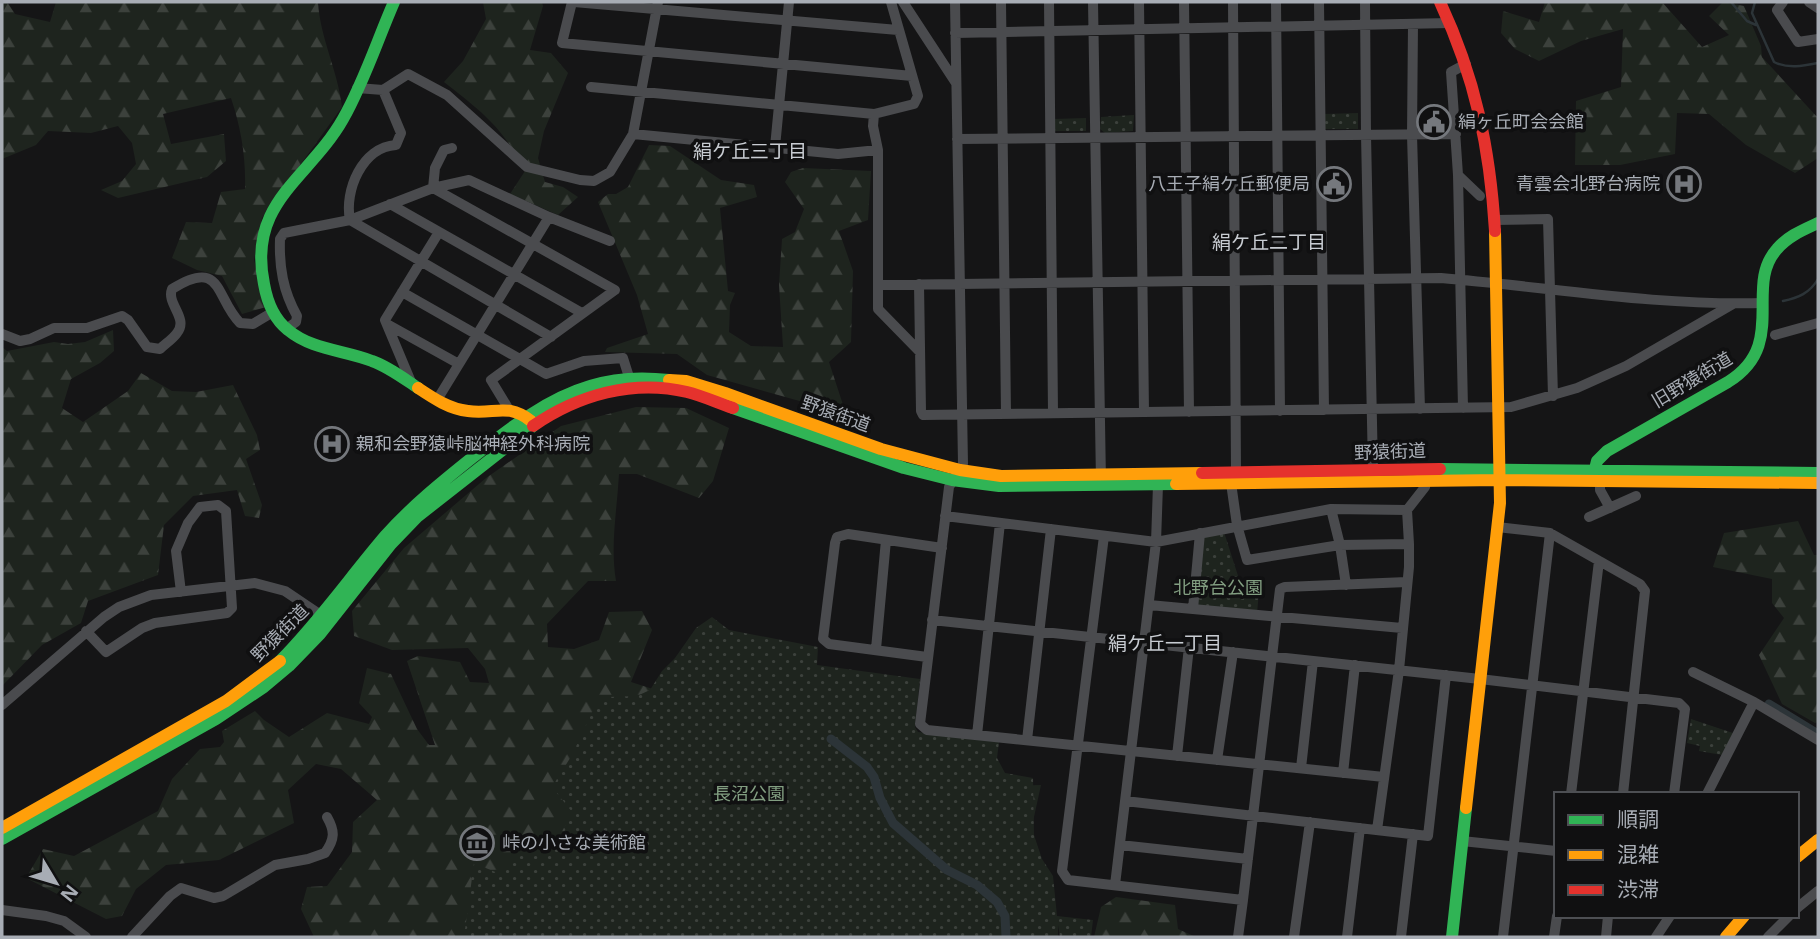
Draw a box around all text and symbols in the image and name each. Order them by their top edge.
public building icon: 絹ヶ丘町会会館 [1415,103,1453,141]
place label: 絹ヶ丘町会会館 [1458,109,1584,133]
district label: 絹ケ丘三丁目 [693,138,807,164]
public building icon: 八王子絹ケ丘郵便局 [1315,165,1353,203]
hospital icon: 青雲会北野台病院 [1665,165,1703,203]
place label: 八王子絹ケ丘郵便局 [1148,171,1310,195]
place label: 青雲会北野台病院 [1516,171,1660,195]
district label: 絹ケ丘二丁目 [1212,229,1326,255]
street label: 旧野猿街道 [1647,346,1736,413]
street label: 野猿街道 [798,389,874,437]
hospital icon: 親和会野猿峠脳神経外科病院 [313,425,351,463]
place label: 親和会野猿峠脳神経外科病院 [356,431,590,455]
street label: 野猿街道 [1354,438,1426,464]
park label: 北野台公園 [1173,575,1263,599]
street label: 野猿街道 [245,598,313,666]
district label: 絹ケ丘一丁目 [1108,630,1222,656]
park label: 長沼公園 [713,781,785,805]
legend [1554,792,1799,918]
text: 順調 [1617,805,1659,833]
museum icon: 峠の小さな美術館 [458,824,496,862]
place label: 峠の小さな美術館 [502,830,646,854]
text: 混雑 [1617,840,1659,868]
north arrow [21,848,91,918]
text: 渋滞 [1617,875,1659,903]
text: N [54,879,84,908]

